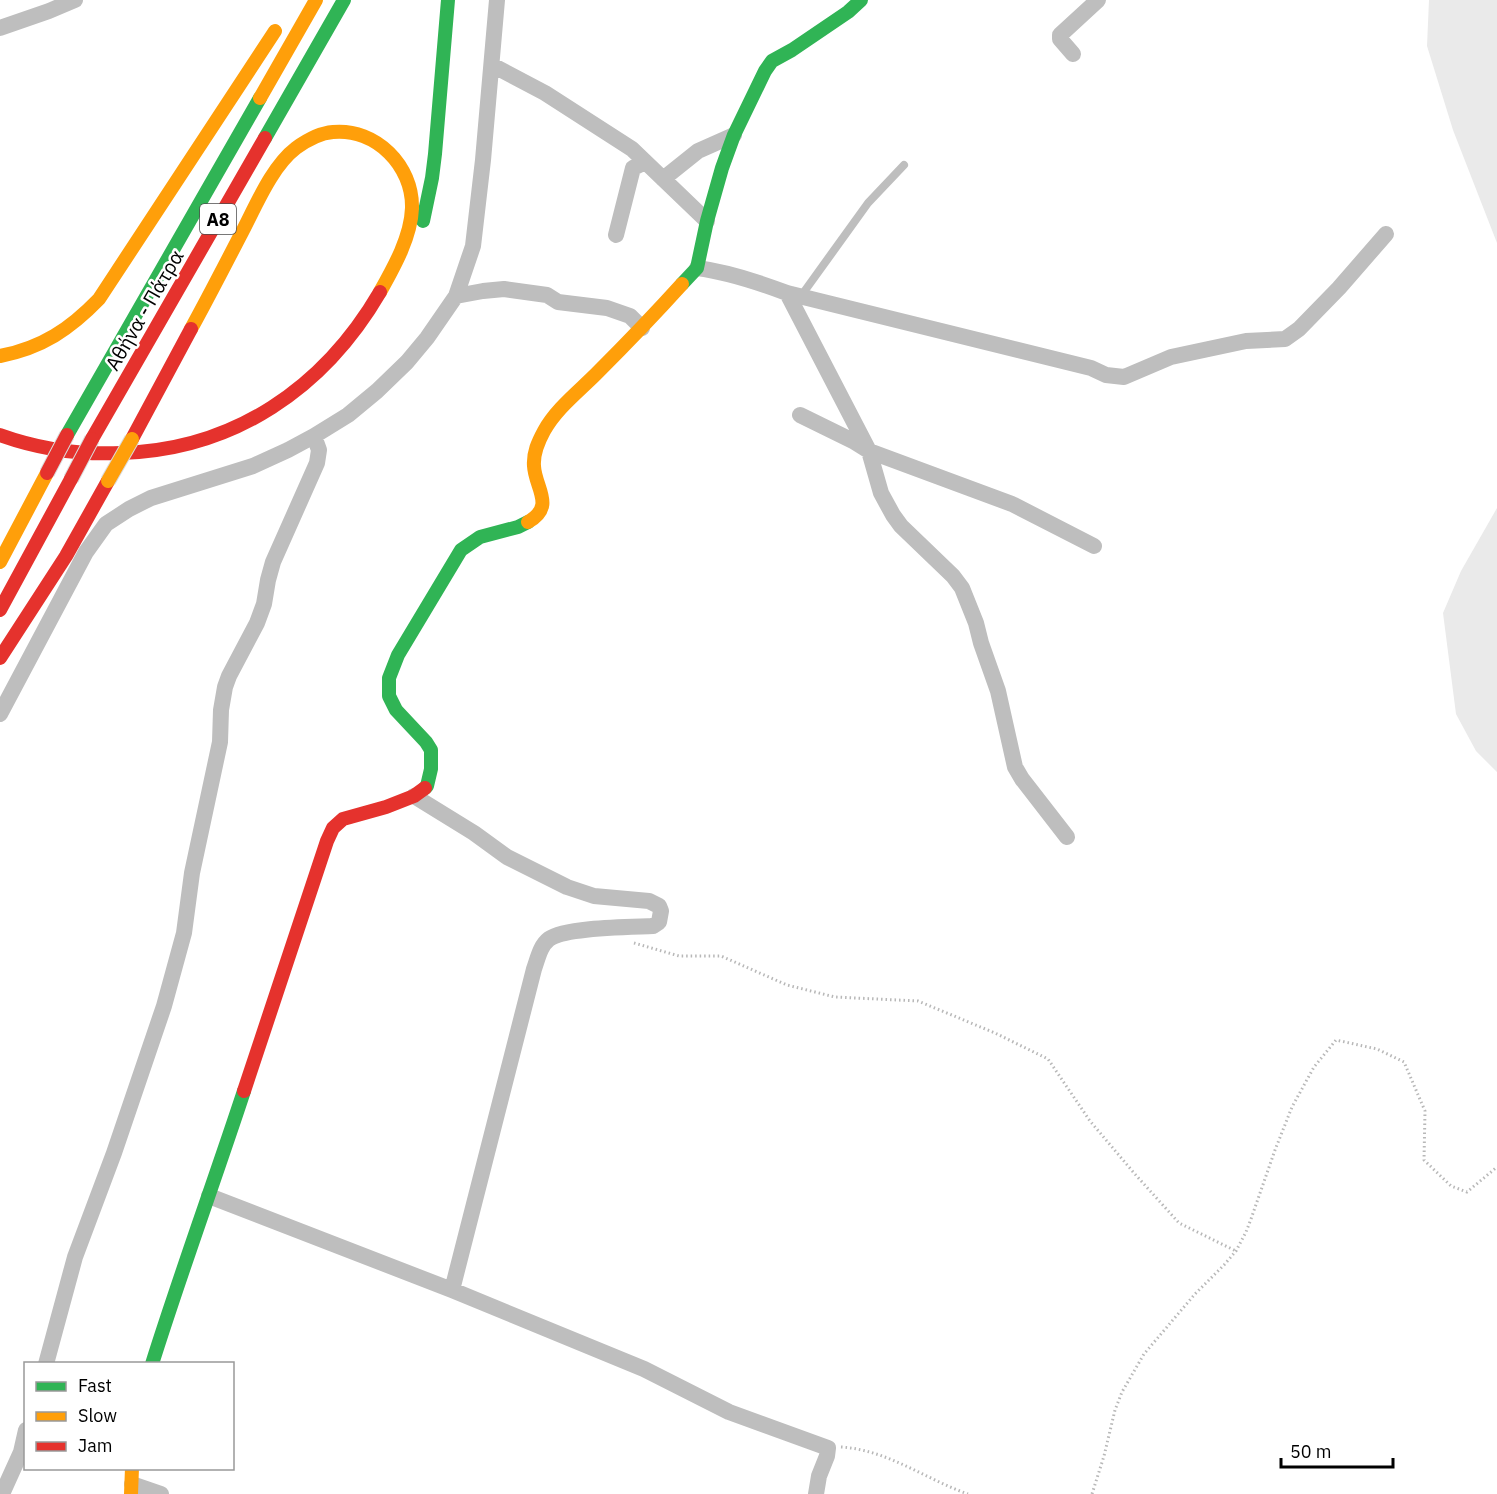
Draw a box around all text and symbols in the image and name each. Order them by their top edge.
road number: Α8 [200,204,236,234]
street label: Αθήνα - Πάτρα [98,245,190,375]
legend [24,1362,234,1470]
text: Fast [78,1374,112,1397]
text: Slow [78,1404,117,1427]
scale bar [1281,1431,1394,1469]
text: Jam [78,1434,113,1457]
text: 50 m [1290,1440,1332,1463]

